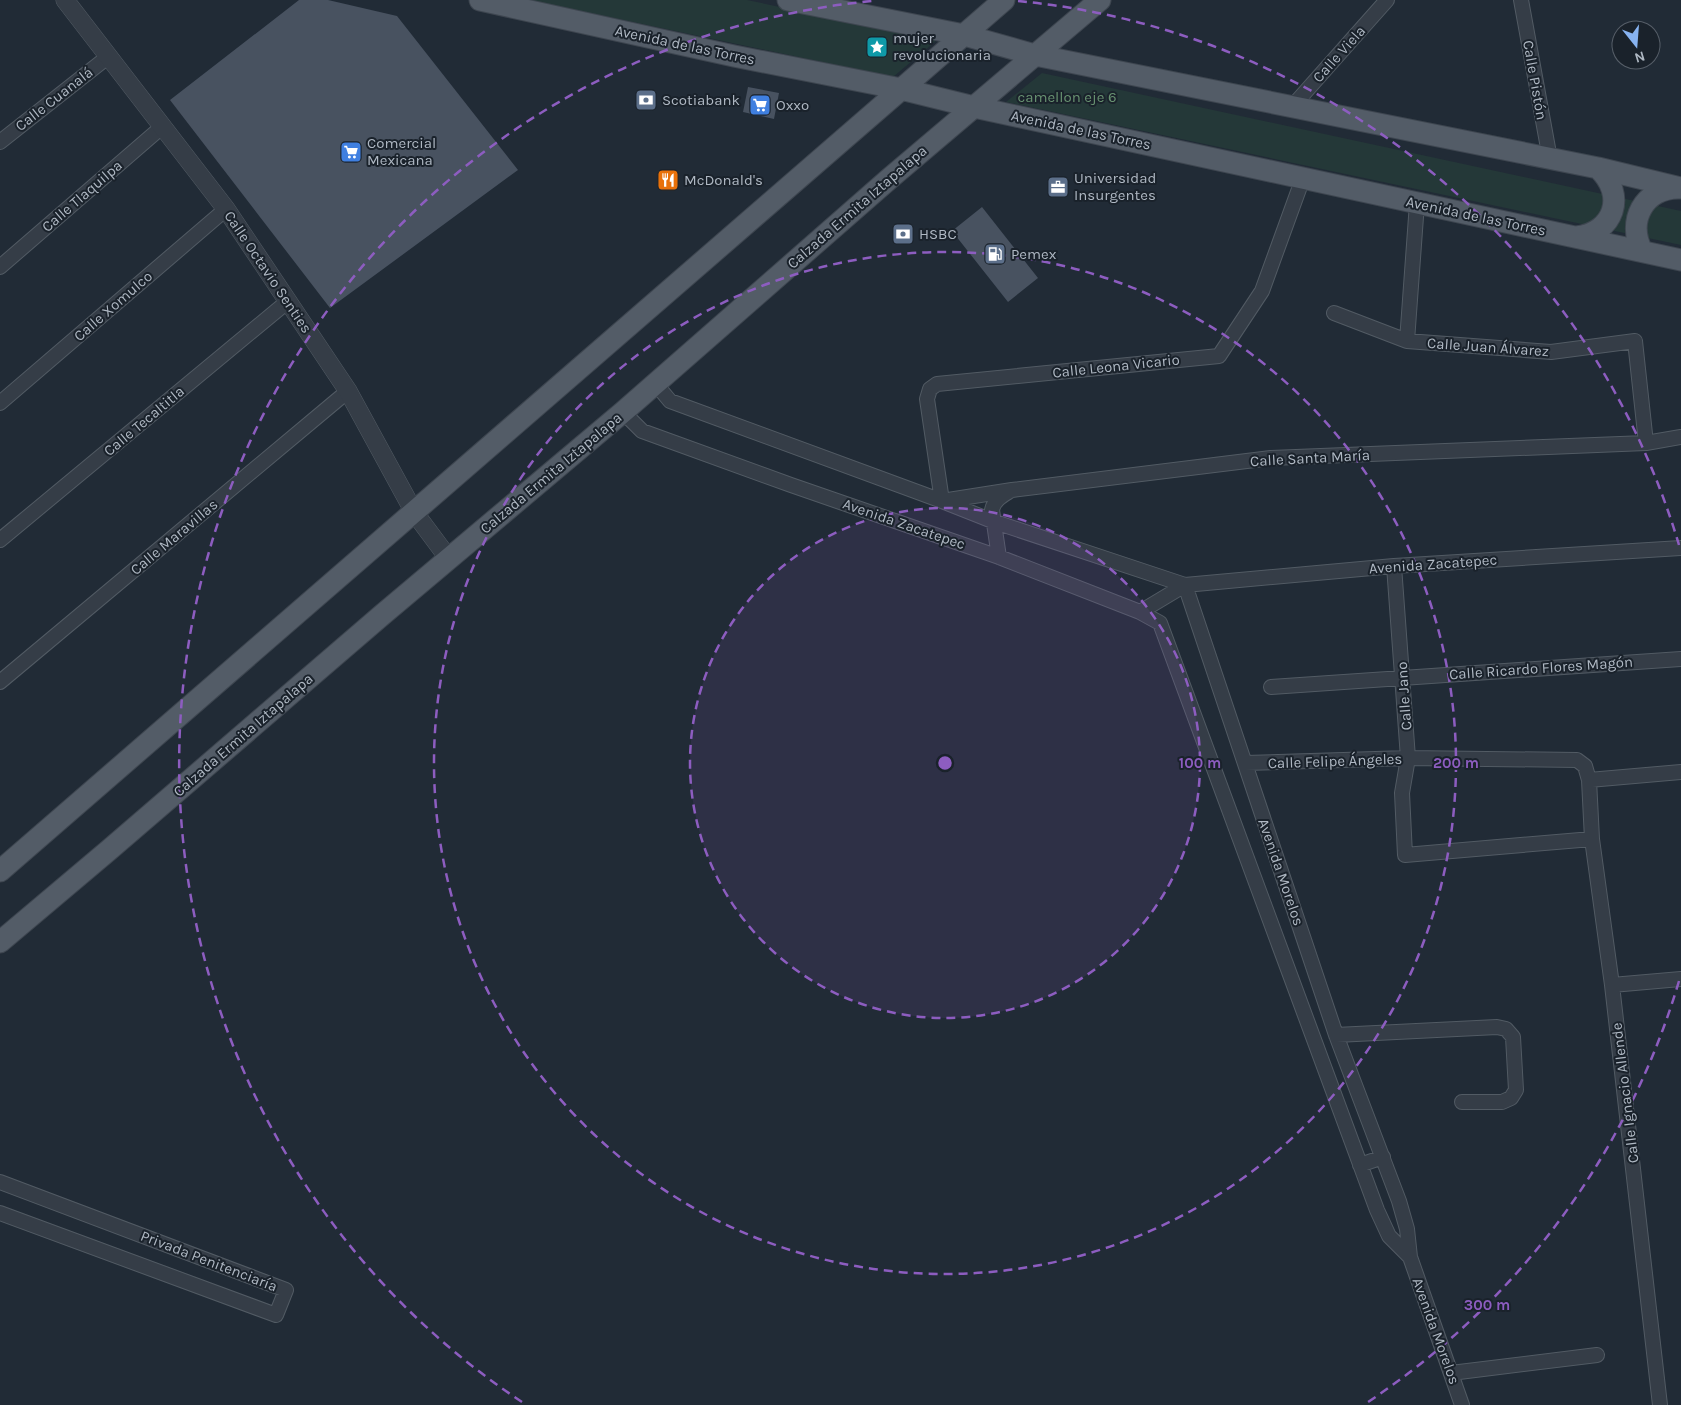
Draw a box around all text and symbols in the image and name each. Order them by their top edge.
north arrow [1611,20,1661,70]
street label: Avenida de las Torres [613,21,757,69]
street label: Calle Viela [1309,22,1369,86]
place label: mujer revolucionaria [893,29,991,64]
place icon: mujer revolucionaria [865,35,889,59]
street label: Calle Pistón [1519,39,1551,121]
text: N [1632,47,1647,67]
street label: Calle Cuanalá [12,63,96,135]
bank icon: Scotiabank [634,88,658,112]
park label: camellon eje 6 [1017,88,1117,106]
place label: Scotiabank [662,91,740,109]
supermarket icon: Oxxo [748,93,772,117]
place label: Oxxo [776,96,809,114]
street label: Avenida de las Torres [1009,106,1153,154]
place label: Comercial Mexicana [367,134,436,169]
supermarket icon: Comercial Mexicana [339,140,363,164]
street label: Calzada Ermita Iztapalapa [783,141,931,273]
street label: Calle Tlaquilpa [38,156,126,236]
restaurant icon: McDonald's [656,168,680,192]
place label: Universidad Insurgentes [1074,169,1156,204]
place label: McDonald's [684,171,763,189]
office icon: Universidad Insurgentes [1046,175,1070,199]
street label: Avenida de las Torres [1404,192,1548,240]
street label: Calle Octavio Senties [220,207,316,337]
bank icon: HSBC [891,222,915,246]
place label: HSBC [919,225,957,243]
fuel station icon: Pemex [983,242,1007,266]
place label: Pemex [1011,245,1057,263]
street label: Calle Xomulco [70,267,156,345]
street label: Calle Juan Álvarez [1427,334,1549,360]
street label: Calle Leona Vicario [1051,350,1181,382]
street label: Calle Tecaltitla [100,382,188,460]
street label: Calzada Ermita Iztapalapa [477,408,625,538]
street label: Calle Santa María [1250,446,1370,470]
street label: Calle Maravillas [127,495,221,579]
street label: Avenida Zacatepec [840,495,968,553]
street label: Avenida Zacatepec [1368,551,1498,577]
street label: Calle Ricardo Flores Magón [1448,653,1634,683]
street label: Calle Jano [1393,661,1415,731]
street label: Calzada Ermita Iztapalapa [169,669,317,801]
street label: Calle Felipe Ángeles [1267,750,1403,772]
centre of rings [936,754,954,772]
text: 100 m [1179,754,1221,772]
text: 200 m [1433,754,1479,772]
street label: Avenida Morelos [1254,816,1308,928]
street label: Calle Ignacio Allende [1607,1022,1643,1164]
street label: Privada Penitenciaría [138,1227,280,1295]
street label: Avenida Morelos [1408,1275,1464,1387]
text: 300 m [1464,1296,1510,1314]

